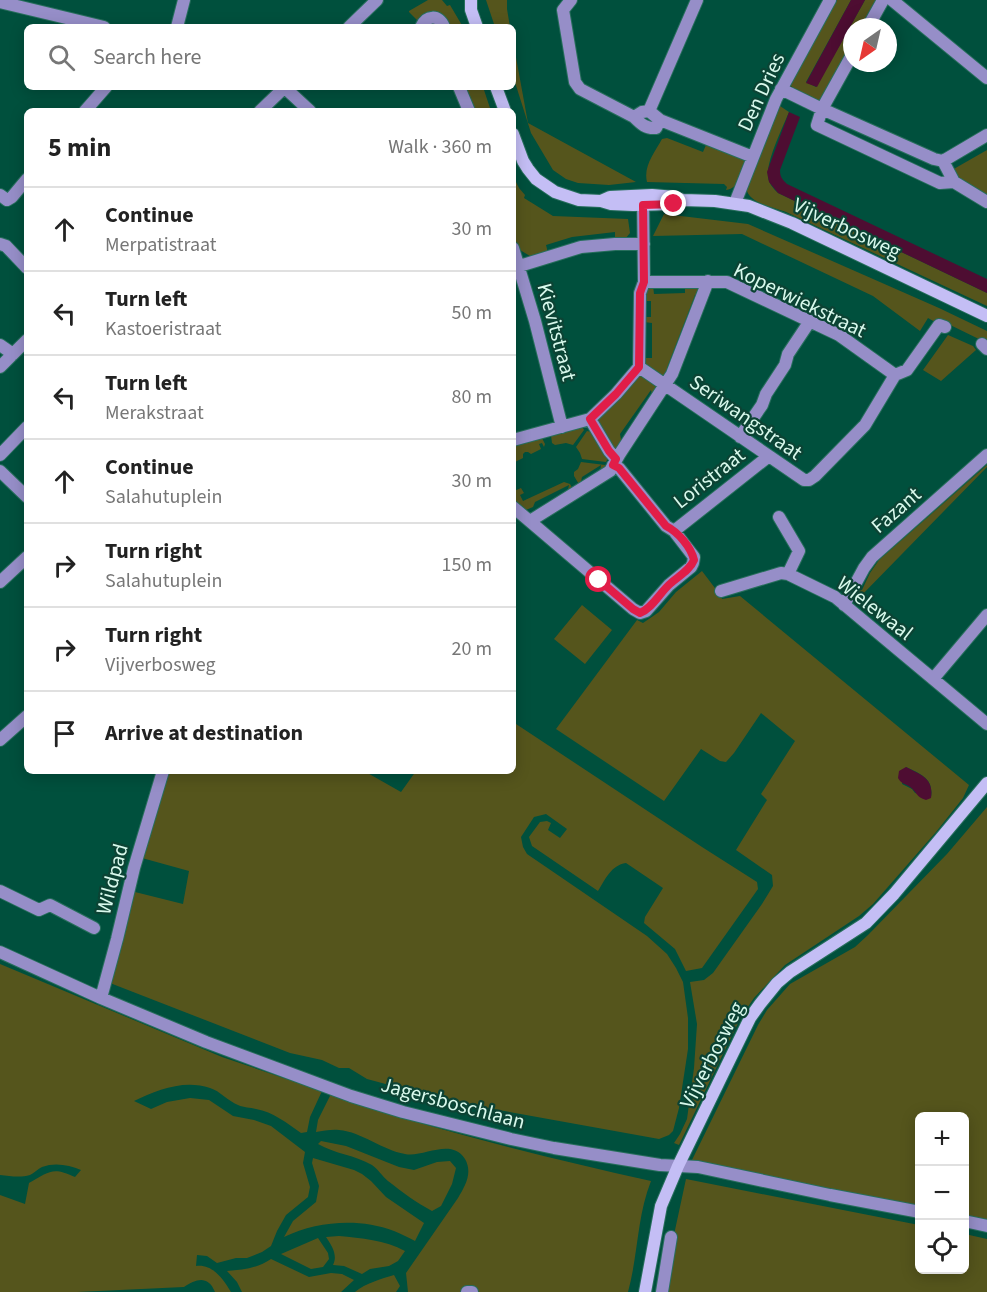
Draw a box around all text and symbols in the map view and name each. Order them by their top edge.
north arrow [843,18,897,72]
search box [24,24,516,90]
icon: search [45,41,78,74]
text: Search here [93,41,201,73]
street label: Den Dries [730,48,792,136]
text: 5 min [48,129,111,166]
text: Walk · 360 m [388,133,492,161]
route end [660,190,686,216]
street label: Vijverbosweg [788,190,906,266]
text: Continue [105,199,194,231]
icon: ahead [48,213,81,246]
text: 30 m [452,215,492,243]
text: Merpatistraat [105,231,217,259]
street label: Koperwiekstraat [729,255,871,345]
street label: Kievitstraat [530,280,584,384]
text: Turn left [105,283,187,315]
icon: left [48,297,81,330]
text: 50 m [452,299,492,327]
text: Kastoeristraat [105,315,222,343]
text: Turn left [105,367,187,399]
street label: Seriwangstraat [683,367,809,467]
icon: left [48,381,81,414]
text: 80 m [452,383,492,411]
text: Merakstraat [105,399,204,427]
street label: Loristraat [667,440,751,516]
text: Continue [105,451,194,483]
icon: ahead [48,465,81,498]
text: 30 m [452,467,492,495]
street label: Fazant [864,480,928,540]
text: Salahutuplein [105,483,222,511]
text: Turn right [105,535,202,567]
icon: right [48,549,81,582]
text: 150 m [442,551,492,579]
route start [585,566,611,592]
text: Salahutuplein [105,567,222,595]
street label: Wielewaal [831,569,919,647]
text: Turn right [105,619,202,651]
icon: right [48,633,81,666]
text: 20 m [452,635,492,663]
text: Vijverbosweg [105,651,216,679]
icon: arrive [48,717,81,750]
text: Arrive at destination [105,717,303,749]
street label: Wildpad [88,840,136,918]
street label: Vijverbosweg [672,996,752,1114]
street label: Jagersboschlaan [378,1069,528,1137]
map controls [915,1112,969,1274]
button: + [915,1112,969,1166]
button: − [915,1166,969,1220]
button: locate [915,1220,969,1274]

